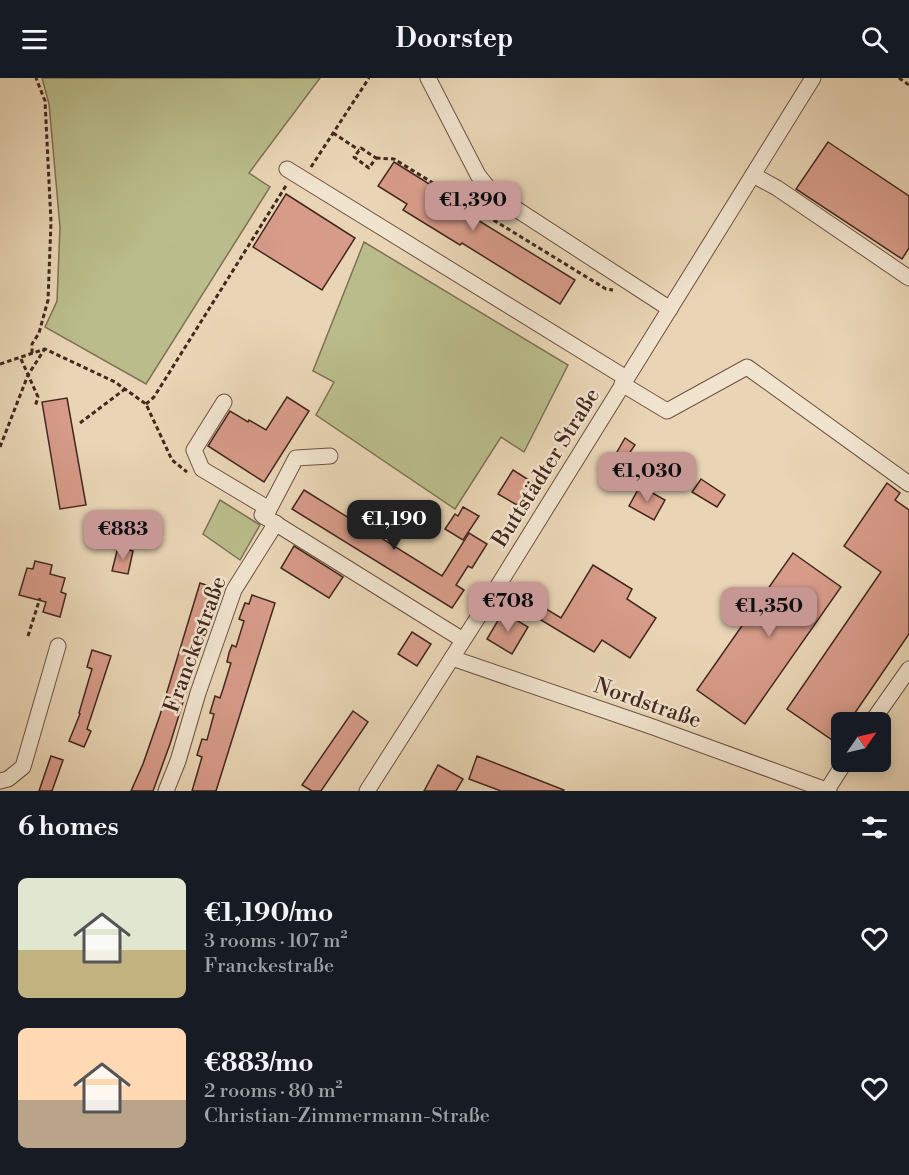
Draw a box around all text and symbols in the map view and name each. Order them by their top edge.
text: Doorstep [396,22,513,56]
icon: menu [18,23,51,56]
icon: search [858,23,891,56]
pin: €1,390 [424,181,522,232]
text: €1,390 [439,188,507,213]
street label: Buttstädter Straße [486,383,606,553]
pin: €1,030 [598,452,696,503]
text: €1,030 [612,459,682,484]
pin: €1,190 [345,500,443,551]
text: €1,190 [361,507,427,532]
pin: €883 [87,510,159,561]
text: €883 [98,517,148,542]
street label: Franckestraße [158,573,233,716]
pin: €708 [472,582,544,633]
pin: €1,350 [720,587,818,638]
text: €708 [482,589,534,614]
text: €1,350 [735,594,803,619]
street label: Nordstraße [590,672,705,734]
north arrow [831,712,891,772]
map controls [831,712,891,772]
text: 6 homes [18,811,119,843]
icon: filters [858,811,891,844]
text: €1,190/mo [204,897,333,929]
icon: home [66,902,138,974]
icon: heart [858,922,891,955]
text: 3 rooms · 107 m² [204,929,348,954]
text: Franckestraße [204,954,334,979]
text: €883/mo [204,1047,314,1079]
icon: home [66,1052,138,1124]
icon: heart [858,1072,891,1105]
text: 2 rooms · 80 m² [204,1079,342,1104]
text: Christian-Zimmermann-Straße [204,1104,490,1129]

